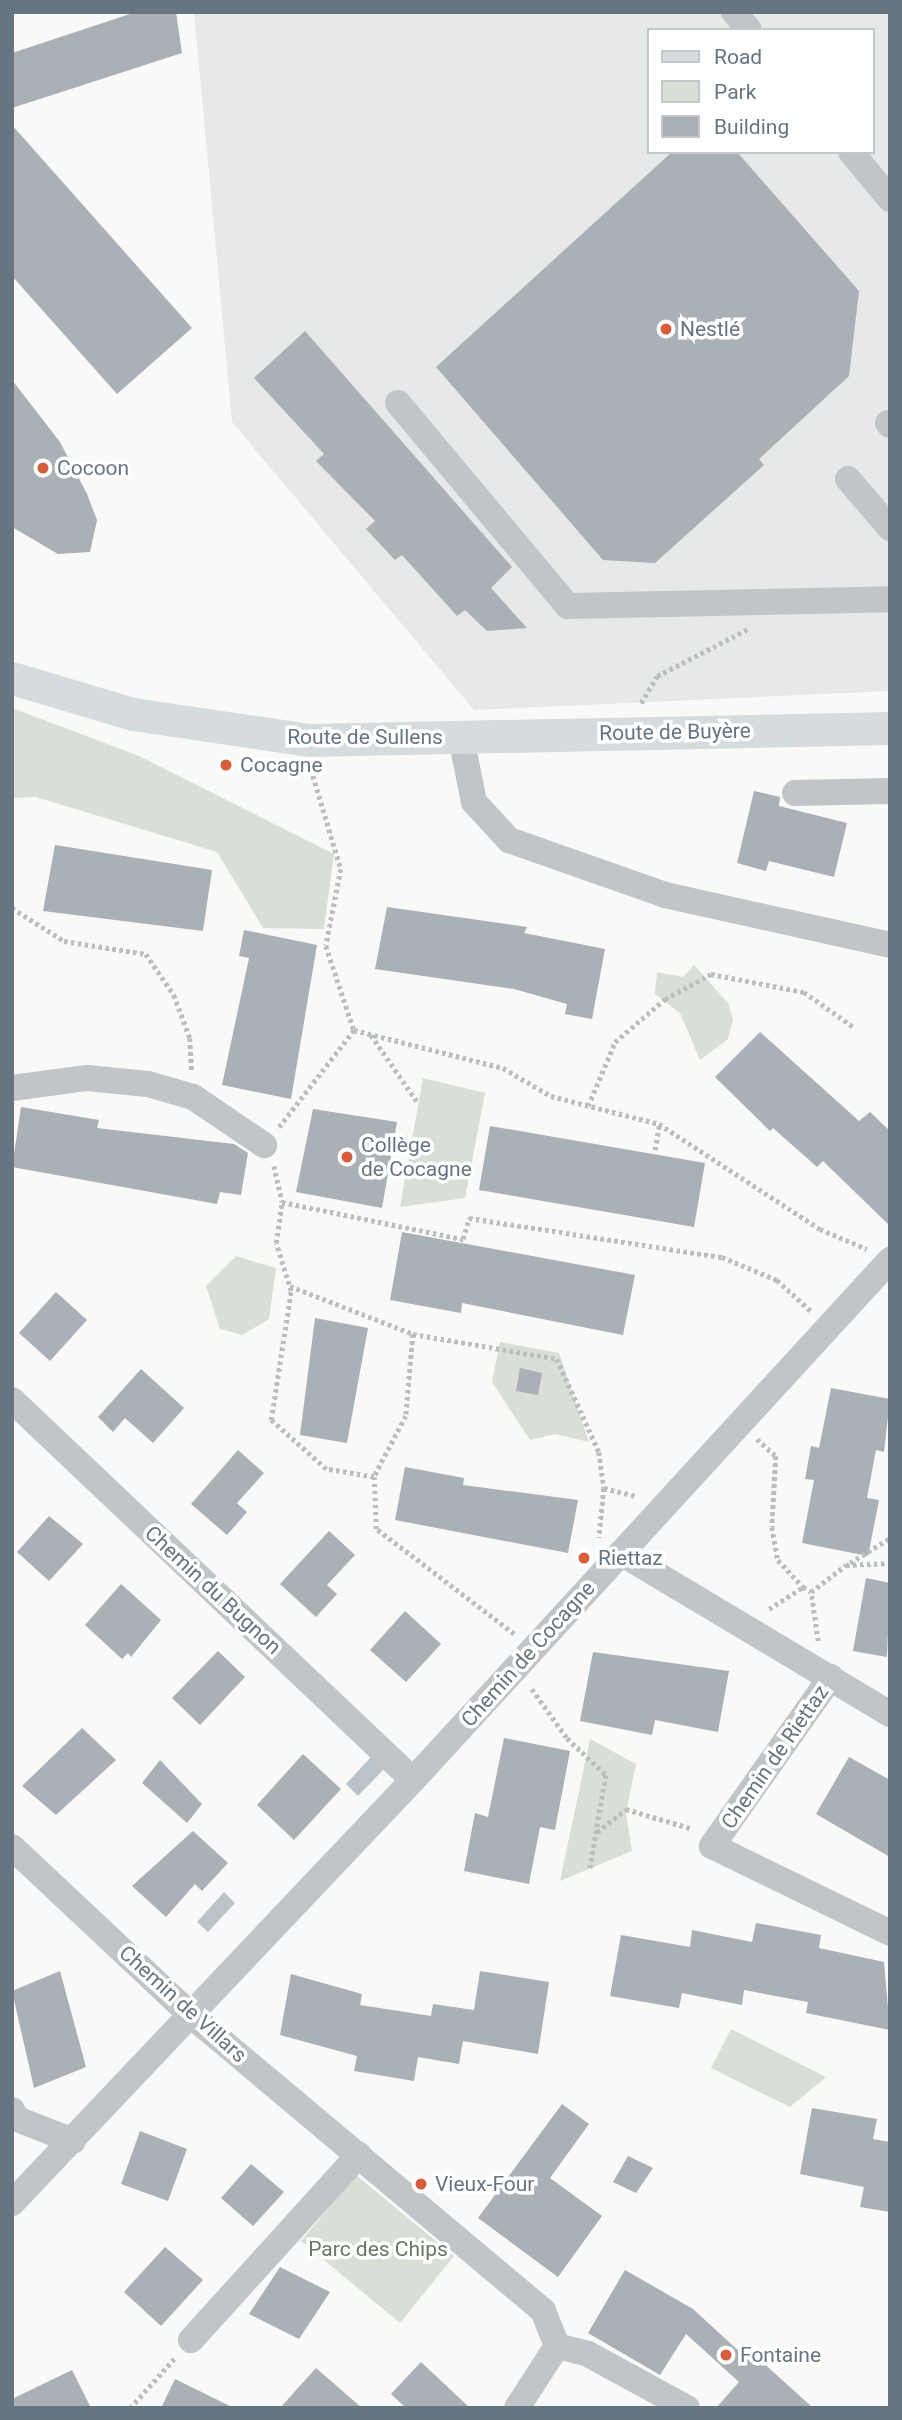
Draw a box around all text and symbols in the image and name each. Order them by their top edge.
legend [646,28,874,154]
text: Road [714,45,762,69]
text: Park [714,80,756,104]
text: Building [714,115,789,139]
place label: Nestlé [680,316,740,342]
marker: Nestlé [658,321,674,337]
place label: Cocoon [57,455,129,481]
marker: Cocoon [35,460,51,476]
street label: Route de Buyère [599,718,751,746]
street label: Route de Sullens [287,724,443,750]
place label: Cocagne [240,752,323,778]
marker: Cocagne [218,757,234,773]
place label: Collège de Cocagne [361,1132,472,1182]
marker: Collège de Cocagne [339,1149,355,1165]
street label: Chemin du Bugnon [140,1520,286,1660]
place label: Riettaz [598,1545,663,1571]
marker: Riettaz [576,1550,592,1566]
street label: Chemin de Cocagne [456,1576,600,1732]
street label: Chemin de Riettaz [716,1680,834,1834]
street label: Chemin de Villars [114,1940,252,2068]
place label: Vieux-Four [435,2171,534,2197]
marker: Vieux-Four [413,2176,429,2192]
park label: Parc des Chips [308,2236,448,2262]
place label: Fontaine [740,2342,821,2368]
marker: Fontaine [718,2347,734,2363]

